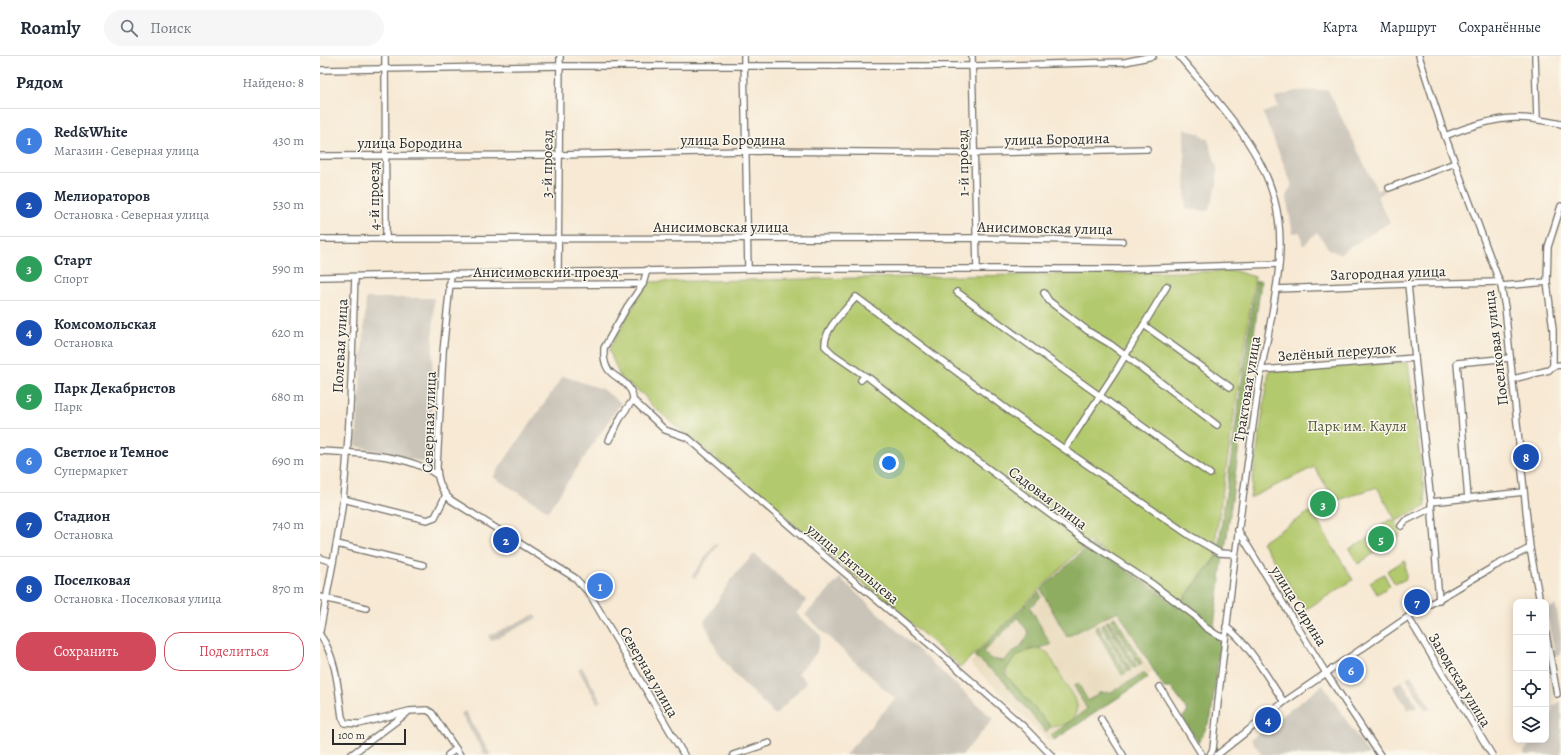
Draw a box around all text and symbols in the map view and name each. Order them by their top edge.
search box [104,10,384,46]
text: Roamly [20,15,80,41]
icon: search [118,17,140,39]
text: Поиск [150,18,191,38]
text: Карта [1323,18,1358,37]
text: Маршрут [1380,18,1436,37]
text: Сохранённые [1458,18,1541,37]
text: Рядом [16,71,63,94]
text: Найдено: 8 [242,74,304,91]
text: Red&White [54,122,128,142]
street label: улица Бородина [1003,128,1110,150]
street label: 1-й проезд [952,129,974,197]
street label: 3-й проезд [536,130,558,198]
street label: улица Бородина [679,130,786,150]
text: 1 [27,132,31,149]
text: 430 m [272,132,304,149]
street label: улица Бородина [356,133,463,153]
text: Магазин · Северная улица [54,142,199,159]
street label: 4-й проезд [364,162,384,230]
text: Мелиораторов [54,186,150,206]
text: 2 [26,196,32,213]
text: 530 m [273,196,304,213]
text: Остановка · Северная улица [54,206,209,223]
street label: Анисимовская улица [652,217,789,237]
street label: Анисимовская улица [976,217,1113,239]
text: Старт [54,250,92,270]
text: 3 [26,260,32,277]
text: 590 m [272,260,304,277]
street label: Загородная улица [1330,261,1446,285]
street label: Анисимовский проезд [472,262,619,282]
text: Спорт [54,270,88,287]
street label: Поселковая улица [1479,289,1513,407]
street label: Полевая улица [328,298,352,394]
text: Комсомольская [54,314,156,334]
text: 4 [26,324,32,341]
text: 620 m [271,324,304,341]
text: Остановка [54,334,113,351]
street label: Трактовая улица [1229,334,1265,443]
street label: Зелёный переулок [1277,338,1397,366]
street label: Северная улица [417,371,441,473]
text: Парк Декабристов [54,378,176,398]
text: 5 [26,388,32,405]
text: 680 m [271,388,304,405]
text: Парк [54,398,83,415]
park label: Парк им. Кауля [1307,416,1407,436]
text: Светлое и Темное [54,442,169,462]
pin: 8 [1513,442,1539,472]
text: 6 [26,452,32,469]
text: 690 m [272,452,304,469]
your location [879,453,899,473]
text: Супермаркет [54,462,128,479]
street label: Садовая улица [1005,462,1092,534]
pin: 3 [1310,489,1336,519]
text: Стадион [54,506,110,526]
text: 7 [26,516,32,533]
text: 740 m [272,516,304,533]
street label: улица Ентальцева [802,519,904,609]
pin: 5 [1368,524,1394,554]
pin: 2 [493,525,519,555]
text: Остановка [54,526,113,543]
street label: улица Сирина [1266,561,1332,650]
text: Поселковая [54,570,131,590]
pin: 1 [587,571,613,601]
text: 8 [26,580,32,597]
text: 870 m [272,580,304,597]
pin: 7 [1404,587,1430,617]
text: Остановка · Поселковая улица [54,590,222,607]
map controls [1513,599,1549,743]
button: + [1513,599,1549,635]
street label: Северная улица [615,623,683,721]
street label: Заводская улица [1424,629,1496,731]
button: Сохранить [16,632,156,671]
button: Поделиться [164,632,304,671]
button: − [1513,635,1549,671]
pin: 6 [1338,655,1364,685]
button: locate [1513,671,1549,707]
pin: 4 [1255,705,1281,735]
button: layers [1513,707,1549,743]
scale bar [332,727,406,746]
text: 100 m [338,728,365,743]

